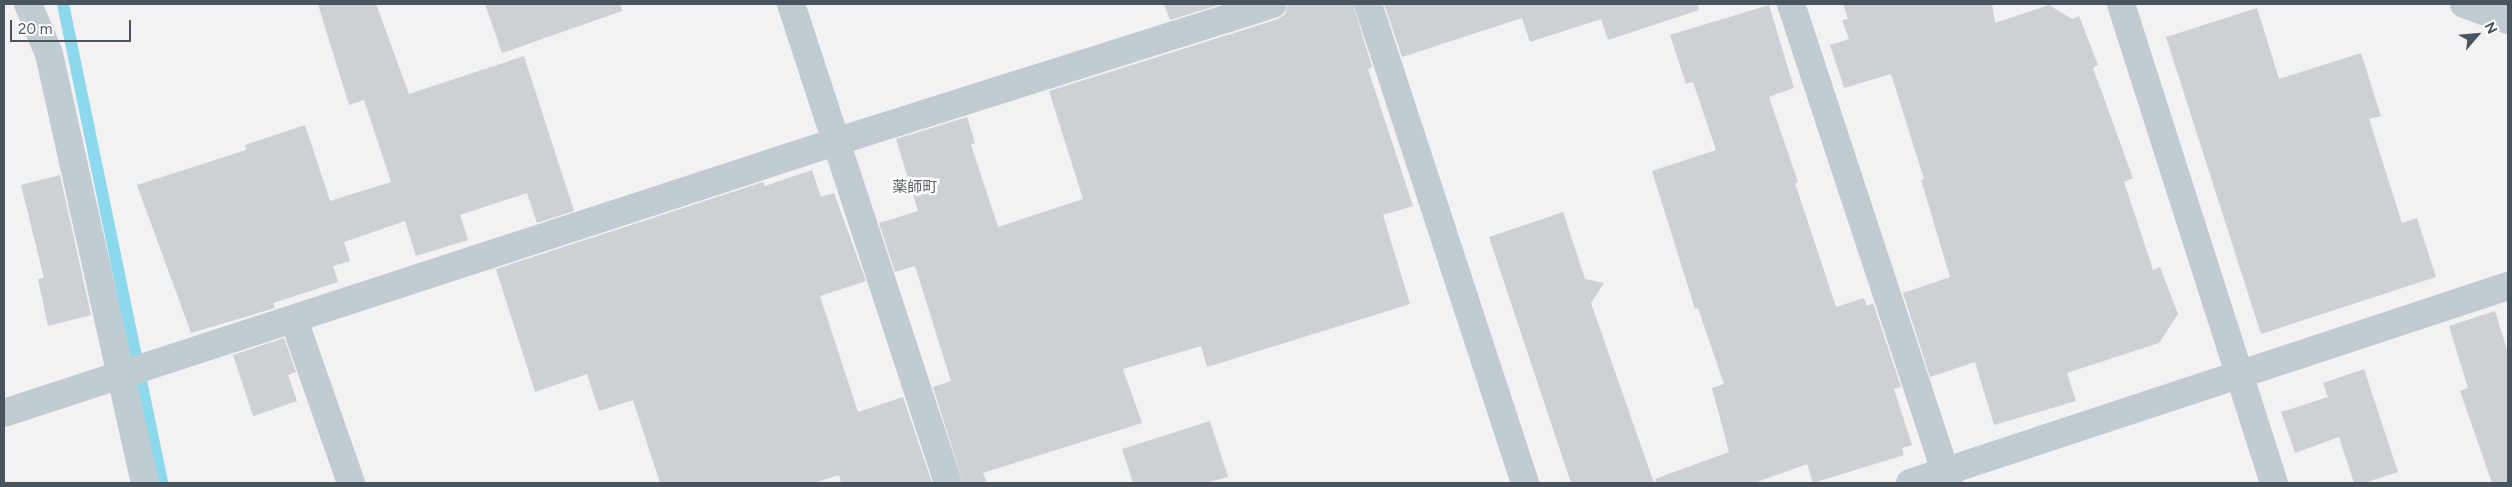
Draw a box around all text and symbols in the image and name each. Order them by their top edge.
scale bar [12,10,134,42]
north arrow [2452,10,2502,60]
text: N [2481,19,2501,37]
text: 20 m [18,20,52,38]
district label: 薬師町 [893,179,937,197]

